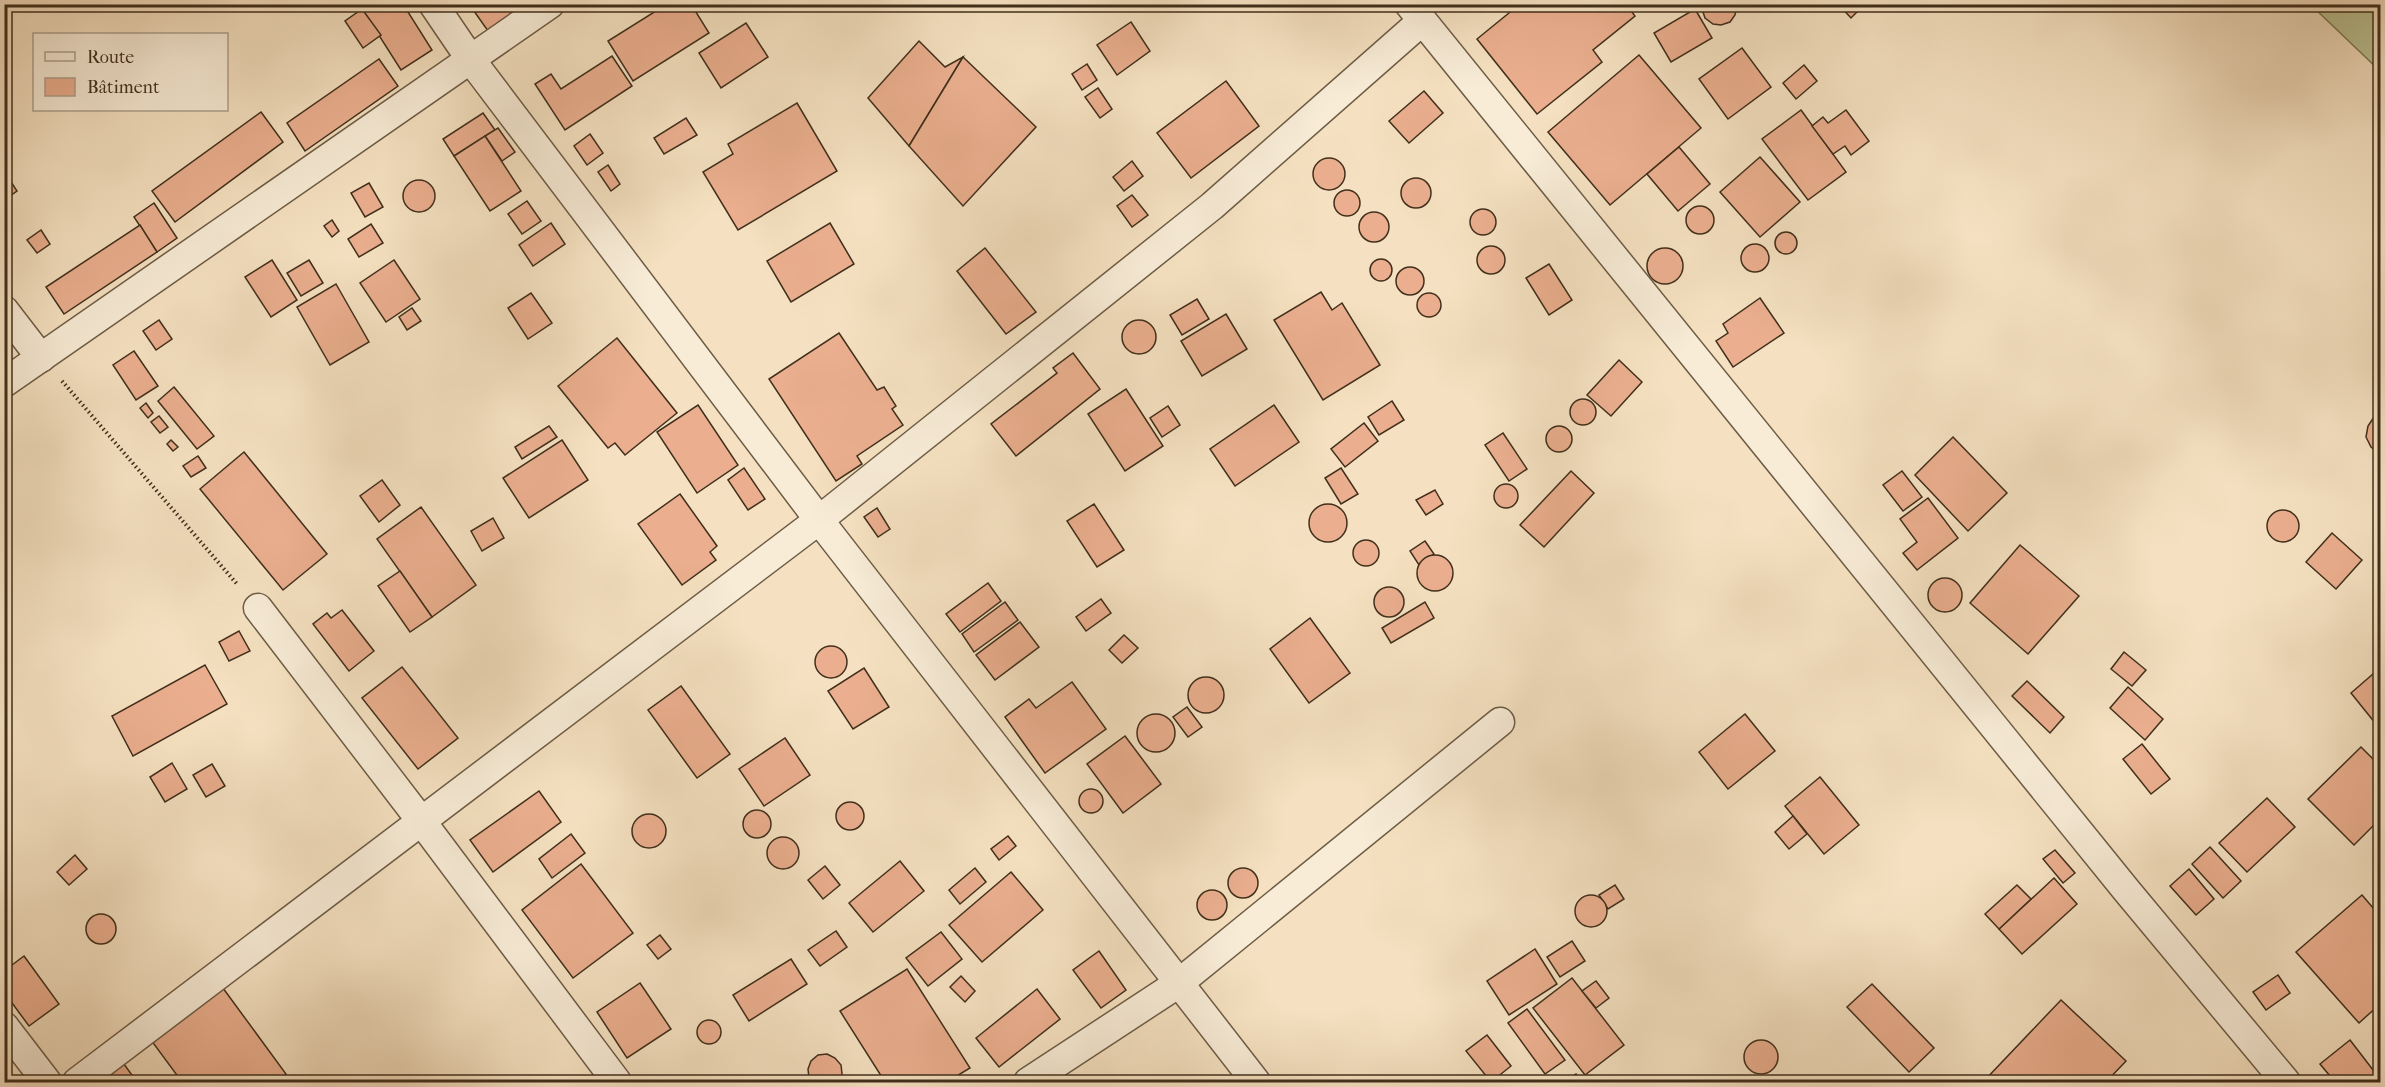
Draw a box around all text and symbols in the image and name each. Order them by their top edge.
legend [33,33,228,111]
text: Route [87,47,134,68]
text: Bâtiment [87,77,160,98]

